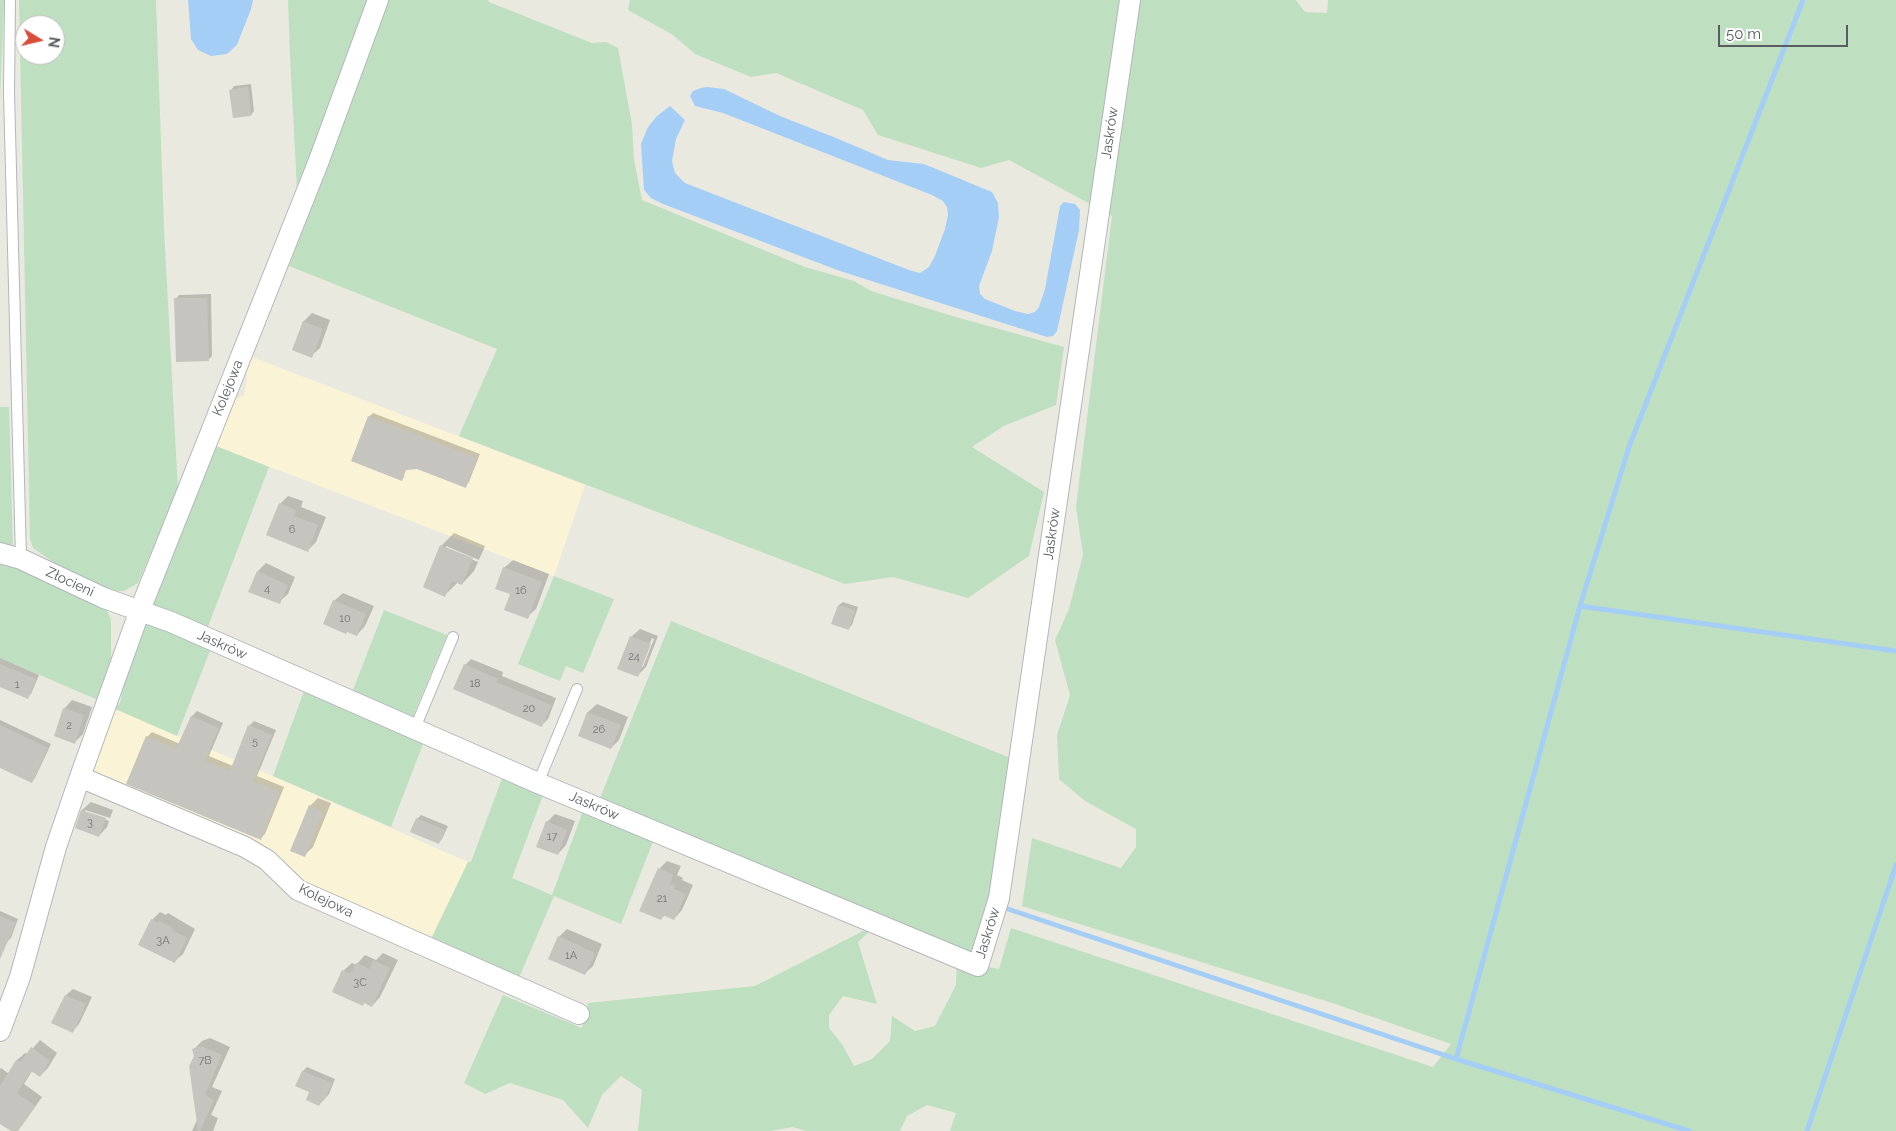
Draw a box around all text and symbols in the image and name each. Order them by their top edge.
north arrow [15,15,65,65]
scale bar [1721,15,1851,47]
text: 50 m [1726,25,1761,43]
text: N [45,36,63,49]
street label: Jaskrów [1098,106,1122,160]
street label: Kolejowa [209,358,247,418]
street label: Jaskrów [1040,507,1064,561]
house number: 6 [289,523,295,537]
street label: Złocieni [43,564,97,600]
house number: 4 [264,582,270,596]
house number: 16 [515,584,527,598]
house number: 10 [339,612,351,626]
street label: Jaskrów [195,627,249,663]
house number: 24 [628,650,640,664]
house number: 18 [469,677,481,691]
house number: 1 [15,678,19,692]
house number: 20 [523,702,535,716]
house number: 2 [66,719,72,733]
house number: 26 [593,723,605,737]
house number: 5 [252,735,258,749]
street label: Jaskrów [567,788,621,824]
house number: 3 [87,816,93,830]
house number: 17 [547,830,557,844]
street label: Kolejowa [296,881,356,921]
house number: 21 [657,892,667,906]
street label: Jaskrów [972,905,1004,961]
house number: 3A [156,934,170,948]
house number: 1A [565,949,577,963]
house number: 3C [353,976,367,990]
house number: 7B [198,1054,212,1068]

